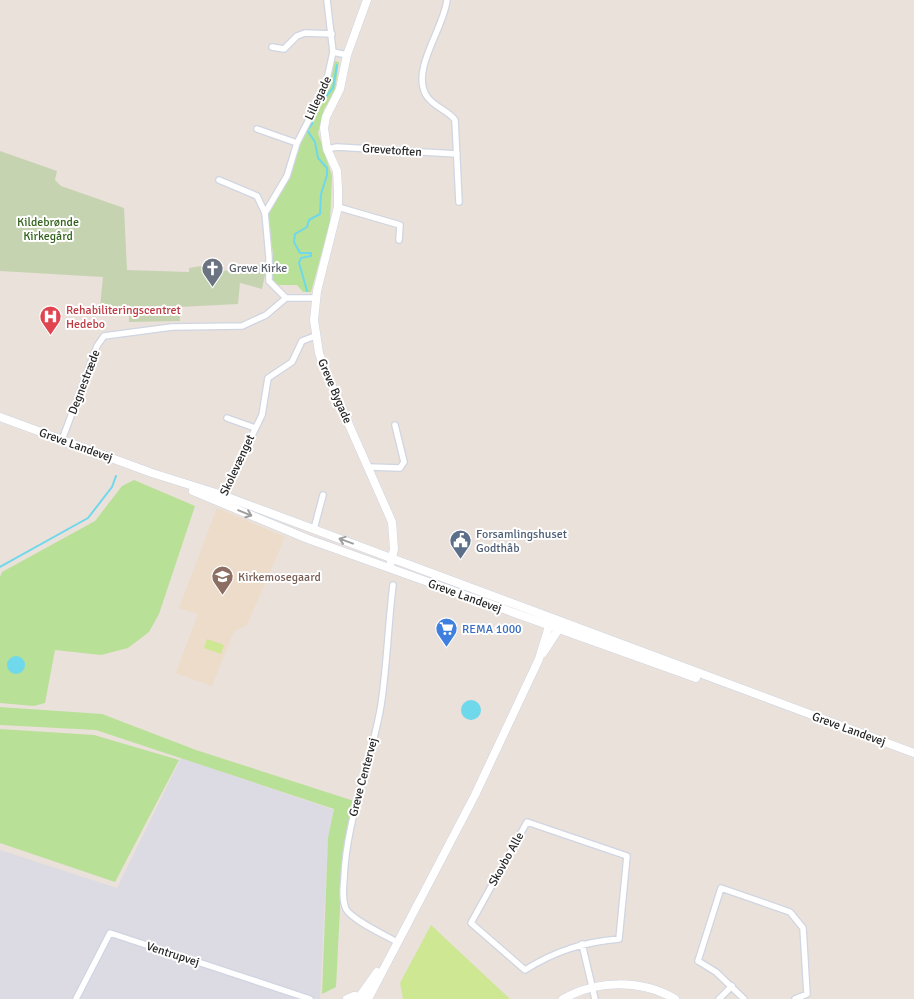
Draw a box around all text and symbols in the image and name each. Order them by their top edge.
street label: Lillegade [302,74,335,123]
street label: Grevetoften [362,141,422,160]
park label: Kildebrønde Kirkegård [17,215,79,244]
church icon: Greve Kirke [201,256,225,287]
place label: Greve Kirke [229,261,287,276]
place label: Rehabiliteringscentret Hedebo [66,303,181,332]
hospital icon: Rehabiliteringscentret Hedebo [38,305,62,336]
street label: Degnestræde [65,348,104,417]
street label: Greve Bygade [314,356,355,426]
street label: Greve Landevej [37,425,115,466]
street label: Skolevænget [217,432,258,498]
one-way arrow [237,508,252,518]
place label: Forsamlingshuset Godthåb [476,527,567,556]
public building icon: Forsamlingshuset Godthåb [448,529,472,560]
one-way arrow [339,536,354,545]
school or university icon: Kirkemosegaard [210,565,234,596]
place label: Kirkemosegaard [238,570,321,585]
street label: Greve Landevej [426,576,504,617]
supermarket icon: REMA 1000 [434,617,458,648]
place label: REMA 1000 [462,622,522,637]
street label: Greve Landevej [810,709,888,750]
street label: Greve Centervej [346,736,381,818]
street label: Skovbo Alle [486,830,527,889]
street label: Ventrupvej [144,939,201,970]

